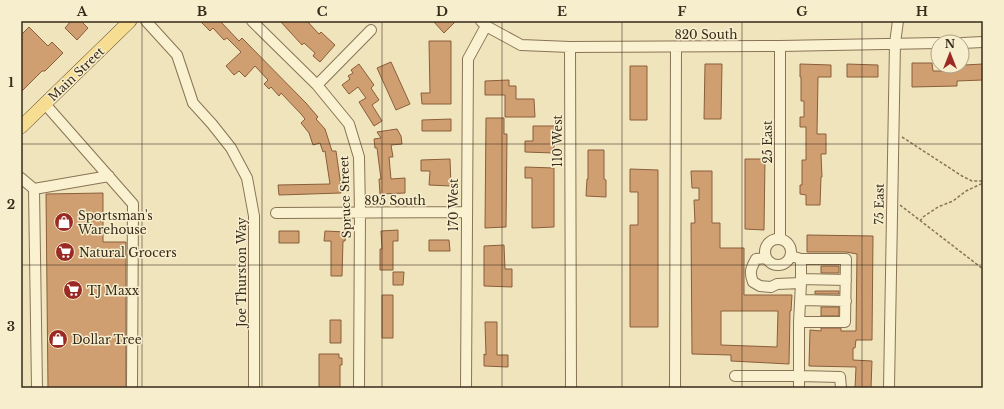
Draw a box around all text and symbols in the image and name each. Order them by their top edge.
text: A [76,3,88,20]
text: B [197,3,207,20]
text: C [317,3,328,20]
text: D [436,3,448,20]
text: E [557,3,567,20]
text: F [678,3,687,20]
text: G [796,3,808,20]
text: H [916,3,928,20]
street label: 820 South [674,27,738,42]
north arrow [930,34,970,74]
text: N [945,37,956,51]
street label: Main Street [45,43,107,104]
text: 1 [8,74,14,91]
street label: 110 West [550,114,565,167]
street label: 25 East [760,120,775,164]
street label: Spruce Street [336,155,354,238]
street label: 170 West [446,178,461,231]
street label: 75 East [871,183,887,225]
street label: 895 South [364,193,426,208]
text: 2 [7,196,15,213]
place label: Sportsman's Warehouse [77,208,153,237]
shop icon: Sportsman's Warehouse [53,211,75,233]
street label: Joe Thurston Way [234,217,249,329]
supermarket icon: Natural Grocers [54,241,76,263]
place label: Natural Grocers [79,245,177,260]
supermarket icon: TJ Maxx [62,279,84,301]
place label: TJ Maxx [87,283,140,298]
text: 3 [7,318,15,335]
shop icon: Dollar Tree [47,328,69,350]
place label: Dollar Tree [72,332,142,347]

